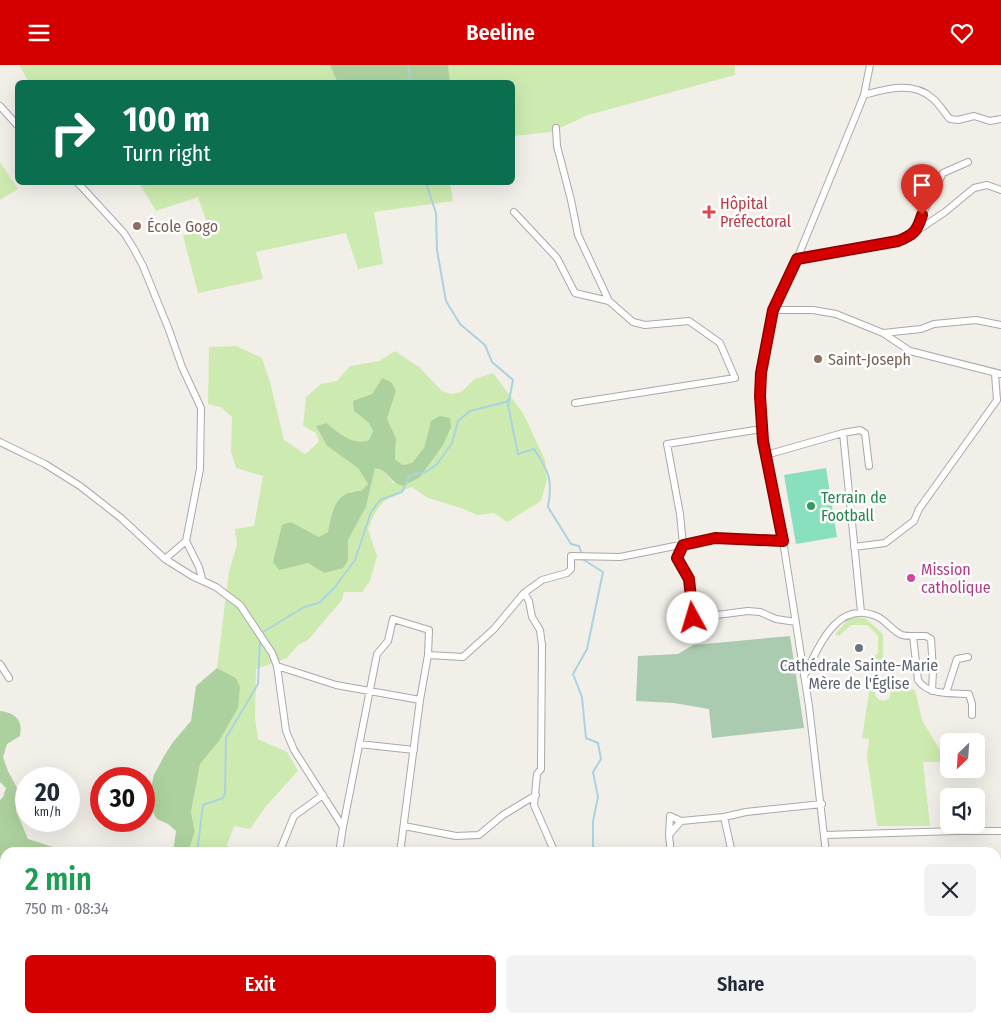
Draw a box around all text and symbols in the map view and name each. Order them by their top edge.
icon: menu [25,19,53,47]
text: Beeline [466,19,535,46]
icon: heart [948,19,976,47]
text: 100 m [123,98,210,140]
icon: right [40,100,105,165]
text: Turn right [123,140,211,167]
pin [901,164,943,215]
icon: arrive [908,171,936,199]
place label: Hôpital Préfectoral [720,194,791,231]
marker: Hôpital Préfectoral [702,205,716,219]
place label: École Gogo [147,217,218,236]
marker: École Gogo [131,220,143,232]
place label: Saint-Joseph [828,350,911,369]
marker: Saint-Joseph [812,353,824,365]
place label: Terrain de Football [821,488,887,525]
marker: Terrain de Football [805,500,817,512]
place label: Mission catholique [921,560,991,597]
marker: Mission catholique [905,572,917,584]
position arrow [666,591,718,643]
marker: Cathédrale Sainte-Marie Mère de l'Église [853,642,865,654]
place label: Cathédrale Sainte-Marie Mère de l'Église [780,656,938,693]
north arrow [940,733,985,777]
map controls [940,733,985,833]
speed limit sign: 30 [90,767,155,832]
text: 20 [35,778,60,808]
button: sound [940,788,985,833]
text: km/h [34,805,61,819]
text: 2 min [25,862,92,898]
button: close [924,864,976,916]
text: 750 m · 08:34 [25,899,109,918]
button: Exit [25,955,496,1013]
button: Share [506,955,976,1013]

